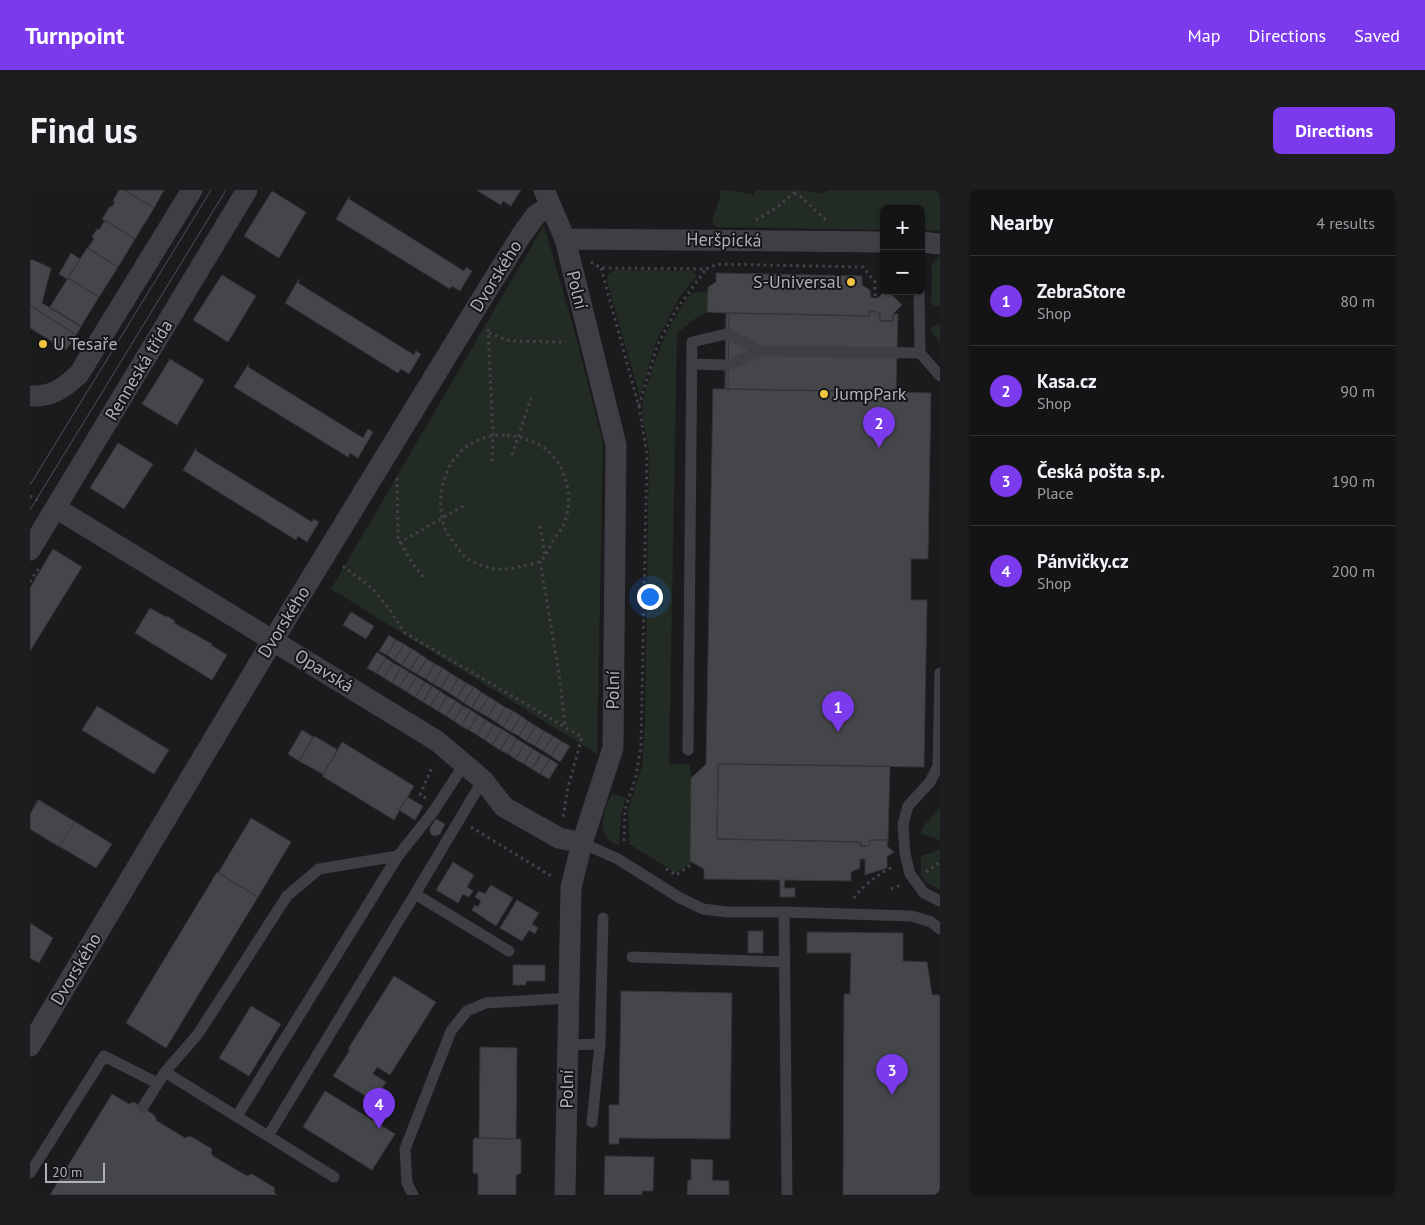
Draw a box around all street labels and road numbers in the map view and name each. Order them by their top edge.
street label: Heršpická [686,227,762,252]
street label: Dvorského [465,236,527,316]
street label: Polní [562,268,593,312]
street label: Renneská třída [100,315,178,424]
street label: Dvorského [253,582,315,662]
street label: Opavská [291,644,358,697]
street label: Polní [601,670,624,710]
street label: Dvorského [45,928,106,1009]
street label: Polní [555,1069,578,1109]

